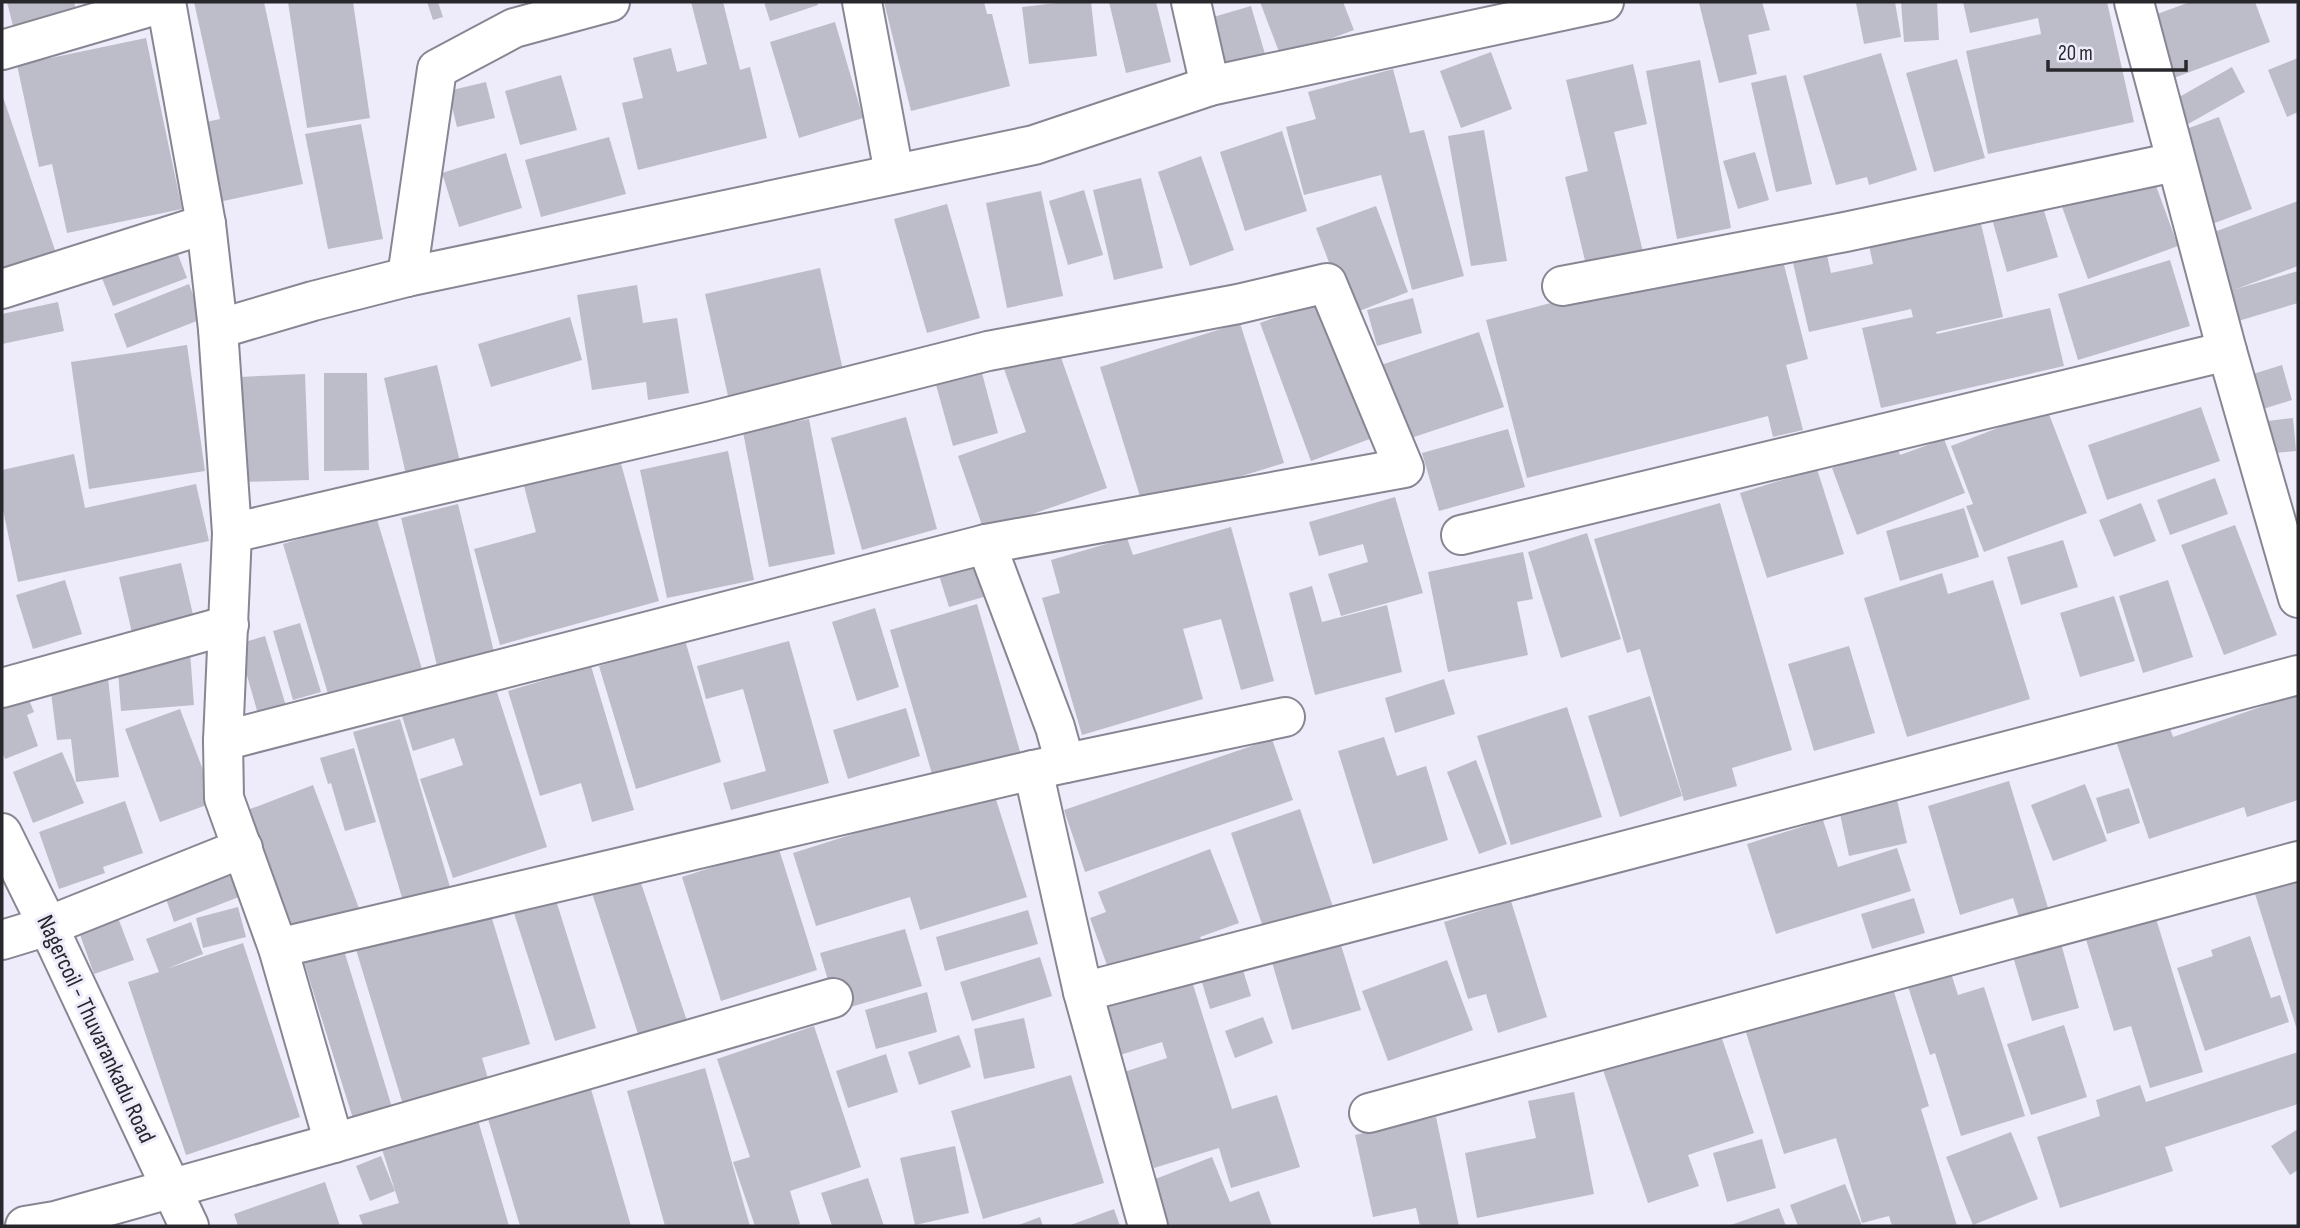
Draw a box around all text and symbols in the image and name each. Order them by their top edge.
scale bar [2048,28,2186,72]
text: 20 m [2058,41,2093,66]
street label: Nagercoil - Thuvarankadu Road [30,910,162,1148]

